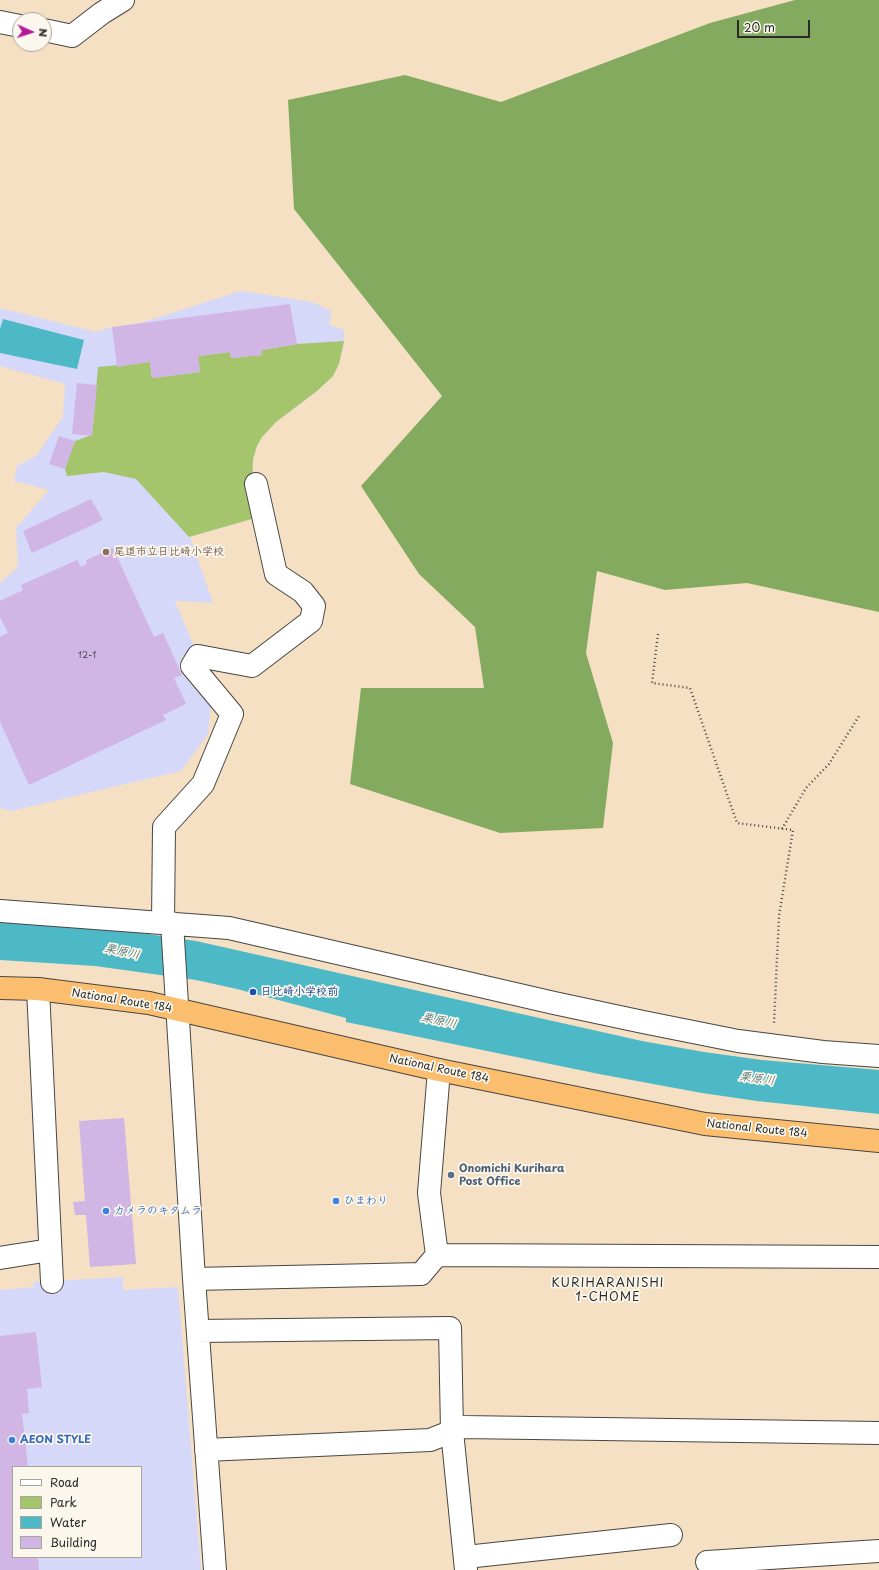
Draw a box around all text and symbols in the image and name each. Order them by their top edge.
north arrow [12,12,52,52]
scale bar [739,12,812,38]
text: 20 m [744,18,775,36]
text: N [35,28,52,37]
place label: 尾道市立日比崎小学校 [114,545,224,559]
marker: 尾道市立日比崎小学校 [101,547,111,557]
house number: 12-1 [78,651,96,661]
water label: 栗原川 [103,941,141,963]
place label: 日比崎小学校前 [261,985,338,999]
street label: National Route 184 [71,987,173,1015]
marker: 日比崎小学校前 [248,987,258,997]
water label: 栗原川 [420,1010,458,1032]
street label: National Route 184 [388,1052,490,1086]
water label: 栗原川 [738,1069,776,1089]
street label: National Route 184 [706,1117,808,1141]
place label: Onomichi Kurihara Post Office [459,1162,565,1188]
marker: Onomichi Kurihara Post Office [446,1170,456,1180]
place label: ひまわり [344,1194,388,1208]
marker: ひまわり [331,1196,341,1206]
place label: カメラのキタムラ [114,1204,202,1218]
marker: カメラのキタムラ [101,1206,111,1216]
district label: KURIHARANISHI 1-CHOME [553,1277,663,1305]
place label: AEON STYLE [20,1433,91,1447]
marker: AEON STYLE [7,1435,17,1445]
legend [12,1466,142,1558]
text: Road [50,1473,79,1491]
text: Park [50,1493,77,1511]
text: Water [50,1513,86,1531]
text: Building [50,1533,97,1551]

